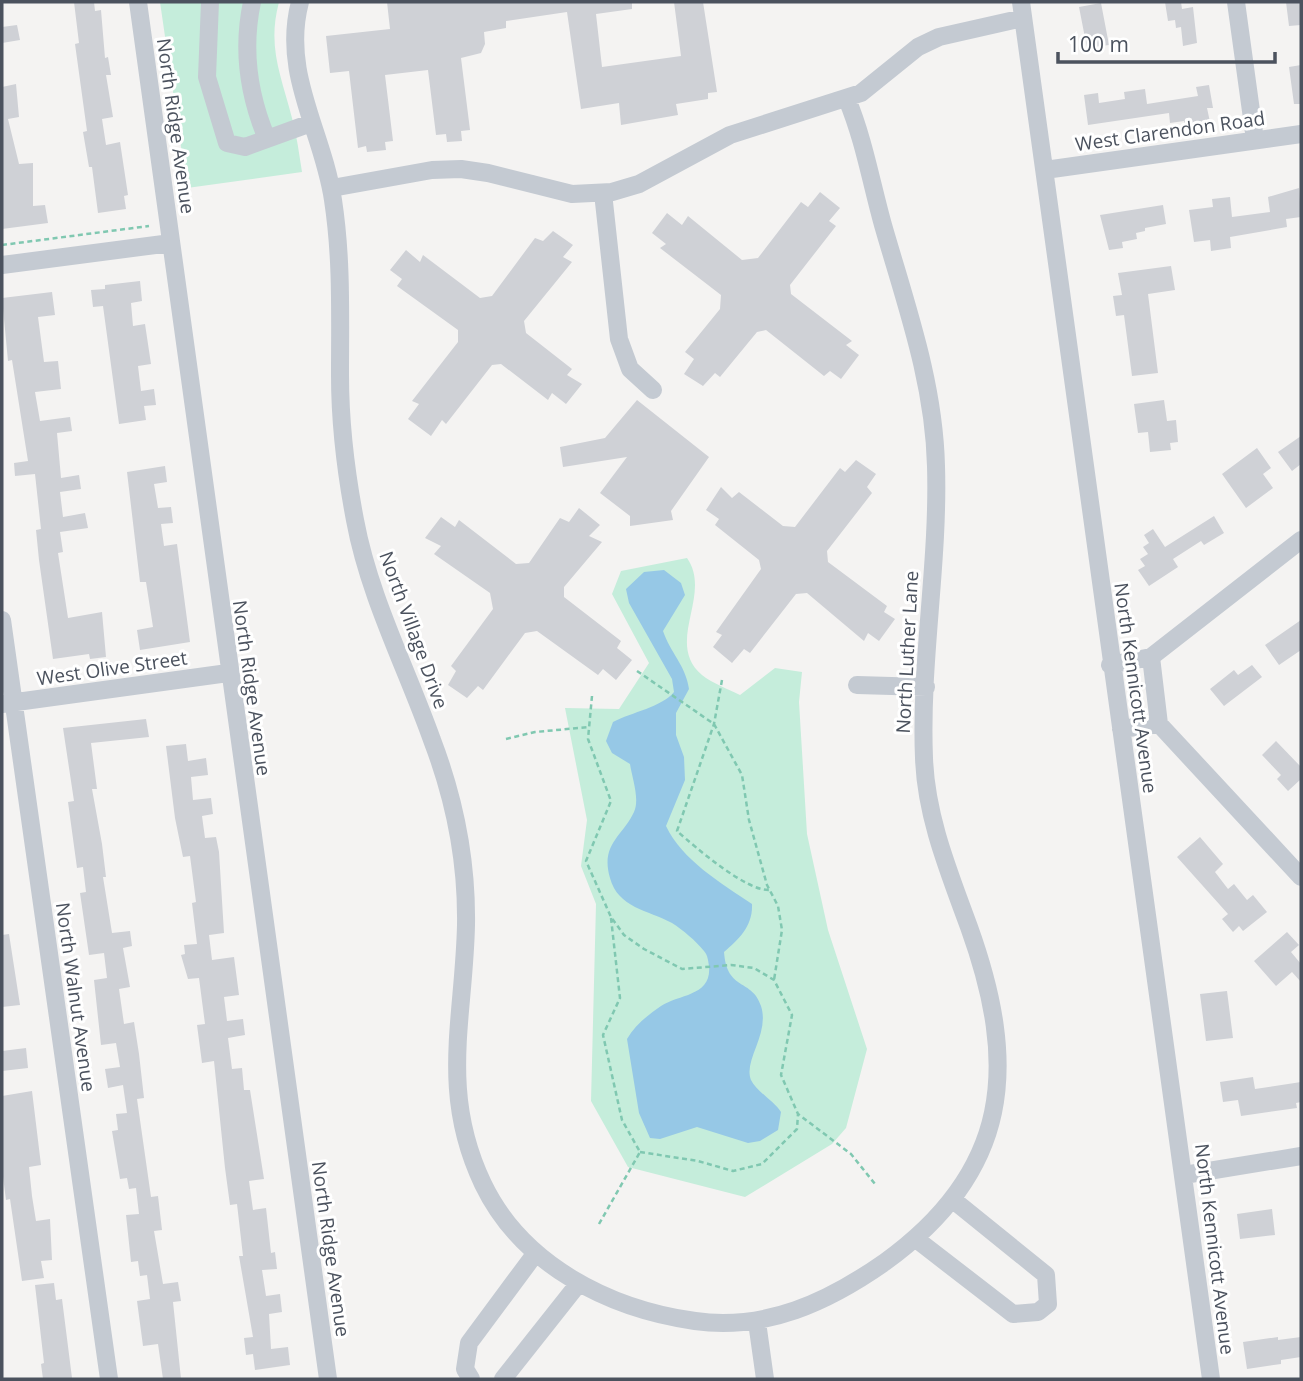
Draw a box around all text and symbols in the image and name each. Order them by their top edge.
scale bar [1058,21,1275,65]
text: 100 m [1068,30,1129,58]
street label: North Ridge Avenue [151,37,201,215]
street label: West Clarendon Road [1073,105,1267,157]
street label: North Village Drive [373,548,455,712]
street label: North Luther Lane [890,570,924,734]
street label: North Kennicott Avenue [1108,581,1164,795]
street label: North Ridge Avenue [227,599,277,777]
street label: West Olive Street [35,645,189,691]
street label: North Walnut Avenue [50,901,102,1093]
street label: North Kennicott Avenue [1189,1142,1241,1356]
street label: North Ridge Avenue [306,1160,356,1338]

